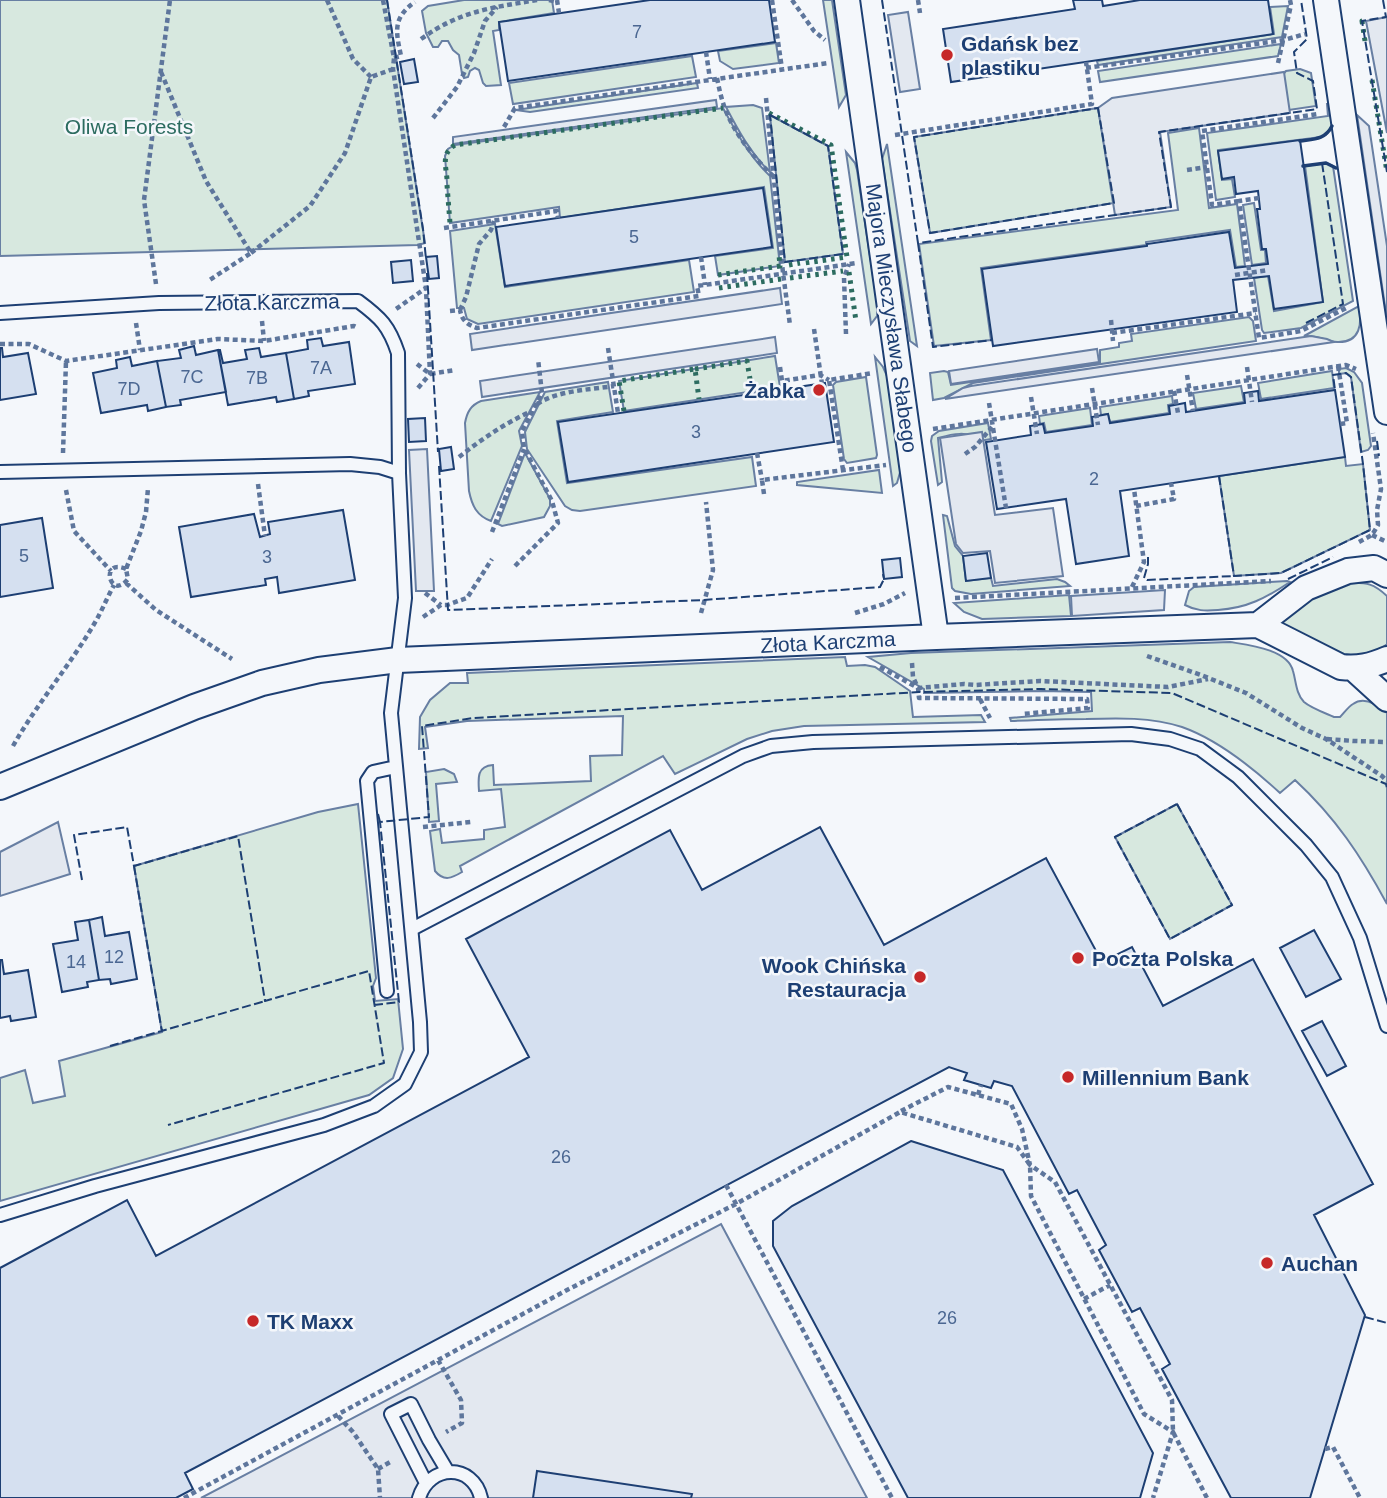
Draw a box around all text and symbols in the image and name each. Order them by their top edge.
house number: 7 [632,22,642,42]
place label: Gdańsk bez plastiku [961,32,1079,79]
marker: Gdańsk bez plastiku [939,47,955,63]
park label: Oliwa Forests [65,115,193,138]
street label: Majora Mieczysława Słabego [862,182,922,454]
house number: 5 [629,227,639,247]
street label: Złota Karczma [204,289,340,315]
house number: 7A [310,358,332,378]
house number: 7C [180,367,204,387]
house number: 7B [246,368,268,388]
house number: 7D [117,379,141,399]
place label: Żabka [744,379,805,402]
marker: Żabka [811,382,827,398]
house number: 3 [691,422,701,442]
house number: 2 [1089,469,1099,489]
house number: 5 [19,546,29,566]
house number: 3 [262,547,272,567]
street label: Złota Karczma [760,627,897,657]
house number: 12 [104,947,124,967]
place label: Poczta Polska [1092,947,1234,970]
marker: Poczta Polska [1070,950,1086,966]
house number: 14 [66,952,86,972]
place label: Wook Chińska Restauracja [762,954,906,1001]
marker: Wook Chińska Restauracja [912,969,928,985]
place label: Millennium Bank [1082,1066,1249,1089]
marker: Millennium Bank [1060,1069,1076,1085]
house number: 26 [551,1147,571,1167]
place label: Auchan [1281,1252,1358,1275]
marker: Auchan [1259,1255,1275,1271]
house number: 26 [937,1308,957,1328]
place label: TK Maxx [267,1310,354,1333]
marker: TK Maxx [245,1313,261,1329]

